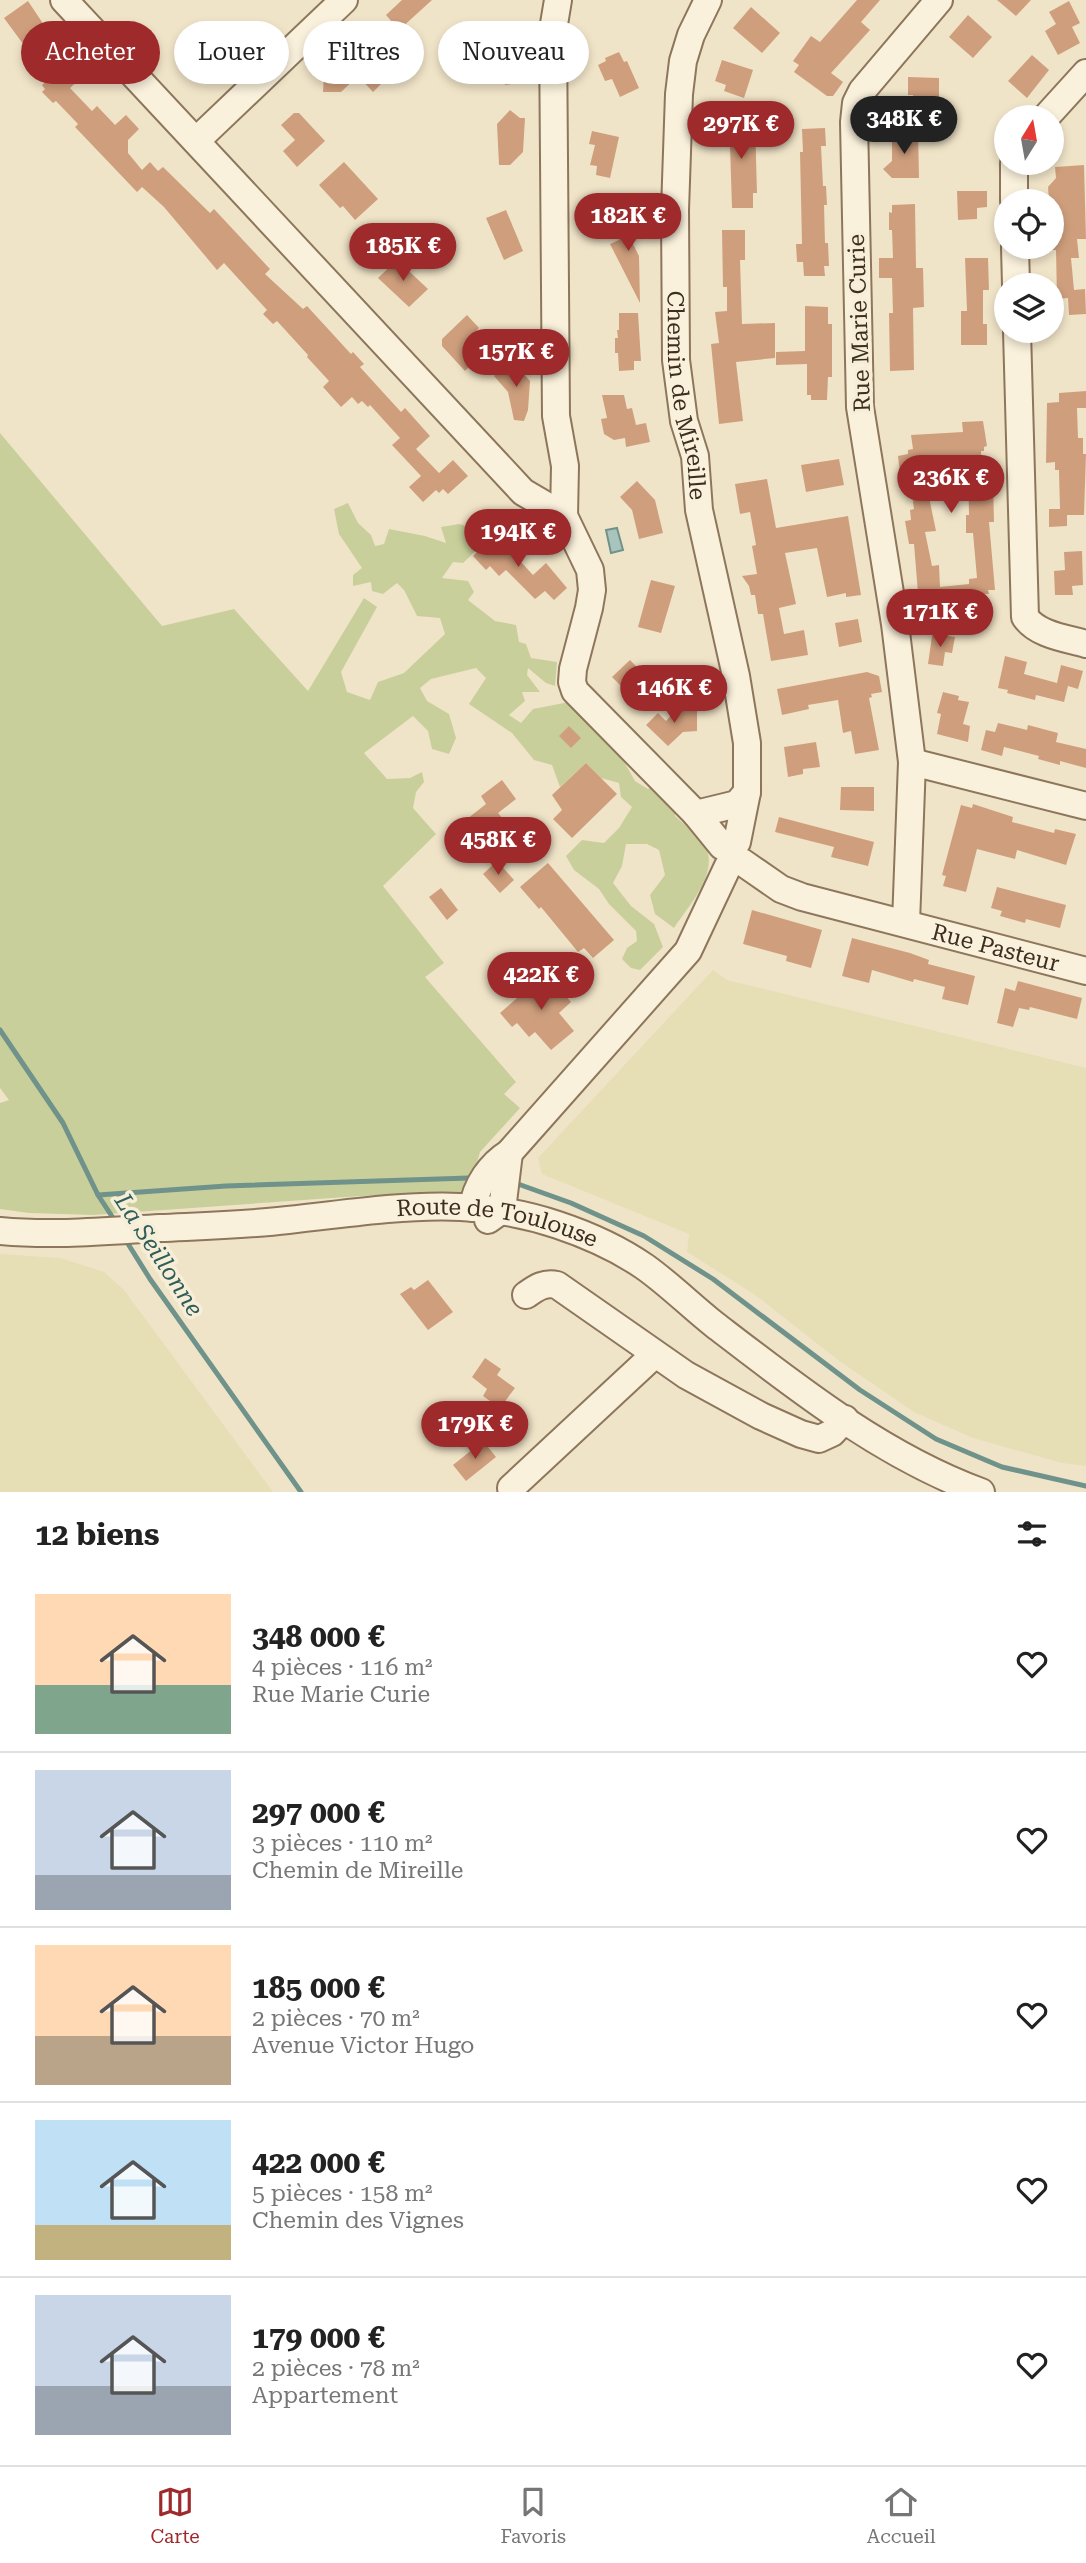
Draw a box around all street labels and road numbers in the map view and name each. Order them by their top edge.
street label: Rue Marie Curie [843,234,876,412]
street label: Chemin de Mireille [662,291,711,501]
street label: Rue Pasteur [929,918,1062,977]
street label: Route de Toulouse [395,1193,602,1253]

